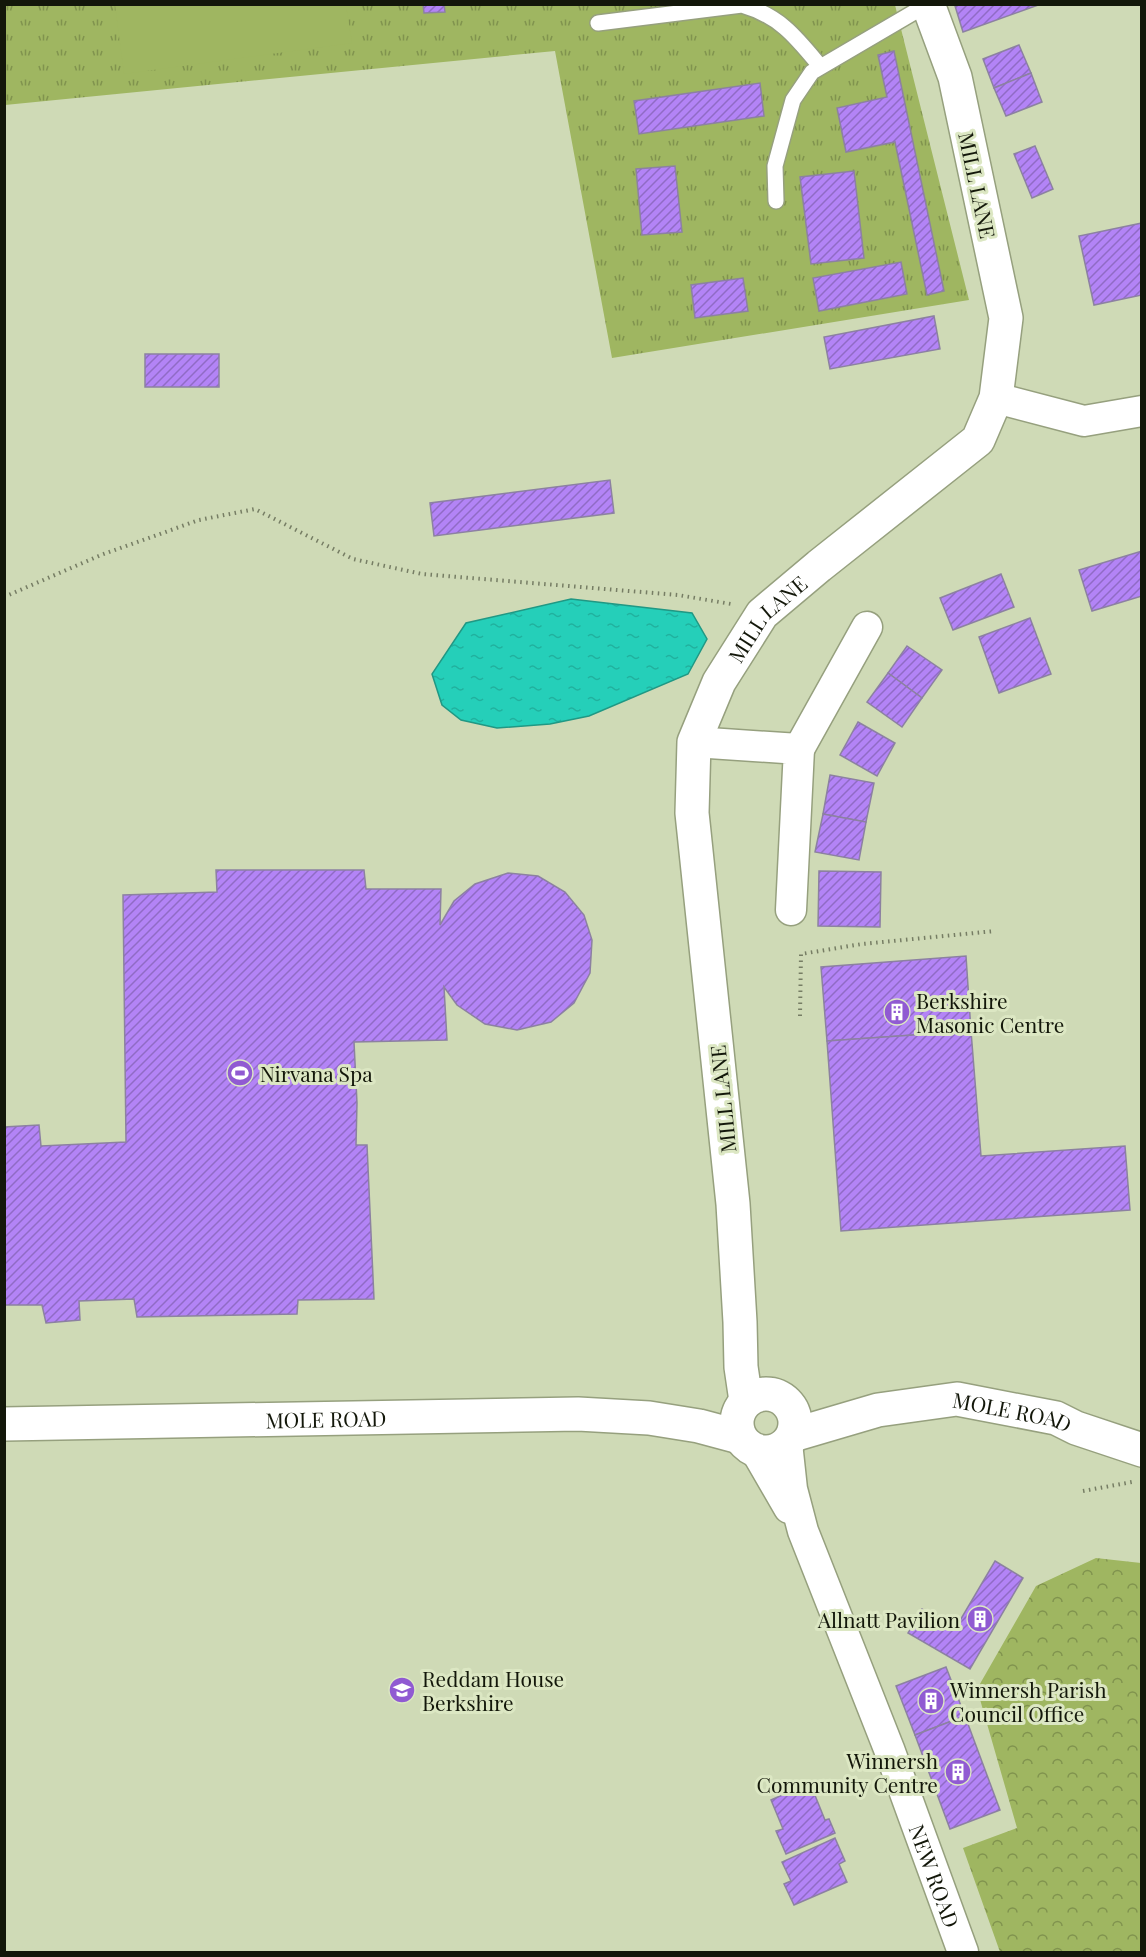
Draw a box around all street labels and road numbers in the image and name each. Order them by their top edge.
street label: MILL LANE [953,129,1003,241]
street label: MILL LANE [721,569,812,667]
street label: MILL LANE [702,1044,742,1154]
street label: MOLE ROAD [951,1385,1077,1438]
street label: MOLE ROAD [265,1403,387,1433]
street label: NEW ROAD [904,1820,967,1931]

